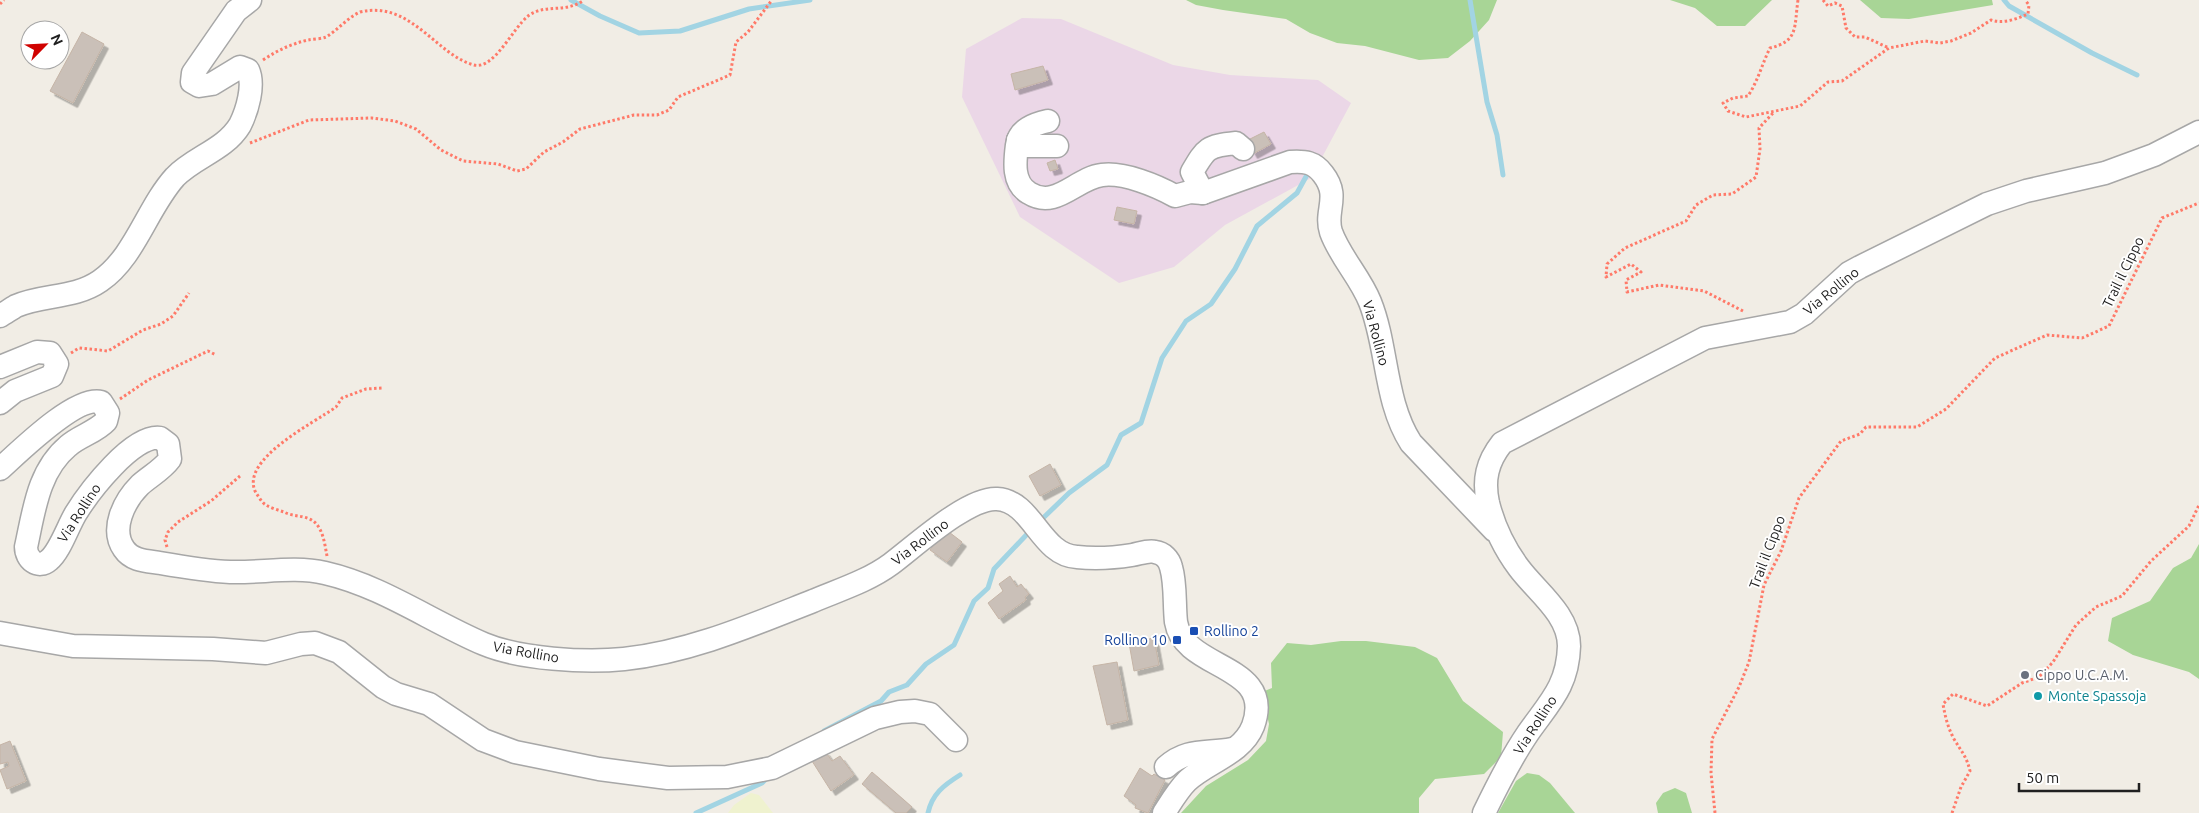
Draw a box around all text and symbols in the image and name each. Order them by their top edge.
north arrow [20,20,70,70]
text: N [47,32,66,48]
street label: Trail il Cippo [2099,234,2147,310]
street label: Via Rollino [1800,264,1862,318]
street label: Via Rollino [1360,299,1392,367]
street label: Via Rollino [54,481,104,545]
street label: Trail il Cippo [1746,513,1788,591]
street label: Via Rollino [888,515,952,569]
place label: Rollino 2 [1204,623,1259,639]
marker: Rollino 2 [1188,625,1200,637]
place label: Rollino 10 [1104,632,1167,648]
marker: Rollino 10 [1171,634,1183,646]
street label: Via Rollino [492,638,560,666]
place label: Cippo U.C.A.M. [2035,667,2128,683]
marker: Cippo U.C.A.M. [2019,669,2031,681]
place label: Monte Spassoja [2048,688,2146,704]
marker: Monte Spassoja [2032,690,2044,702]
street label: Via Rollino [1510,693,1560,757]
scale bar [2019,760,2139,792]
text: 50 m [2026,769,2059,786]

